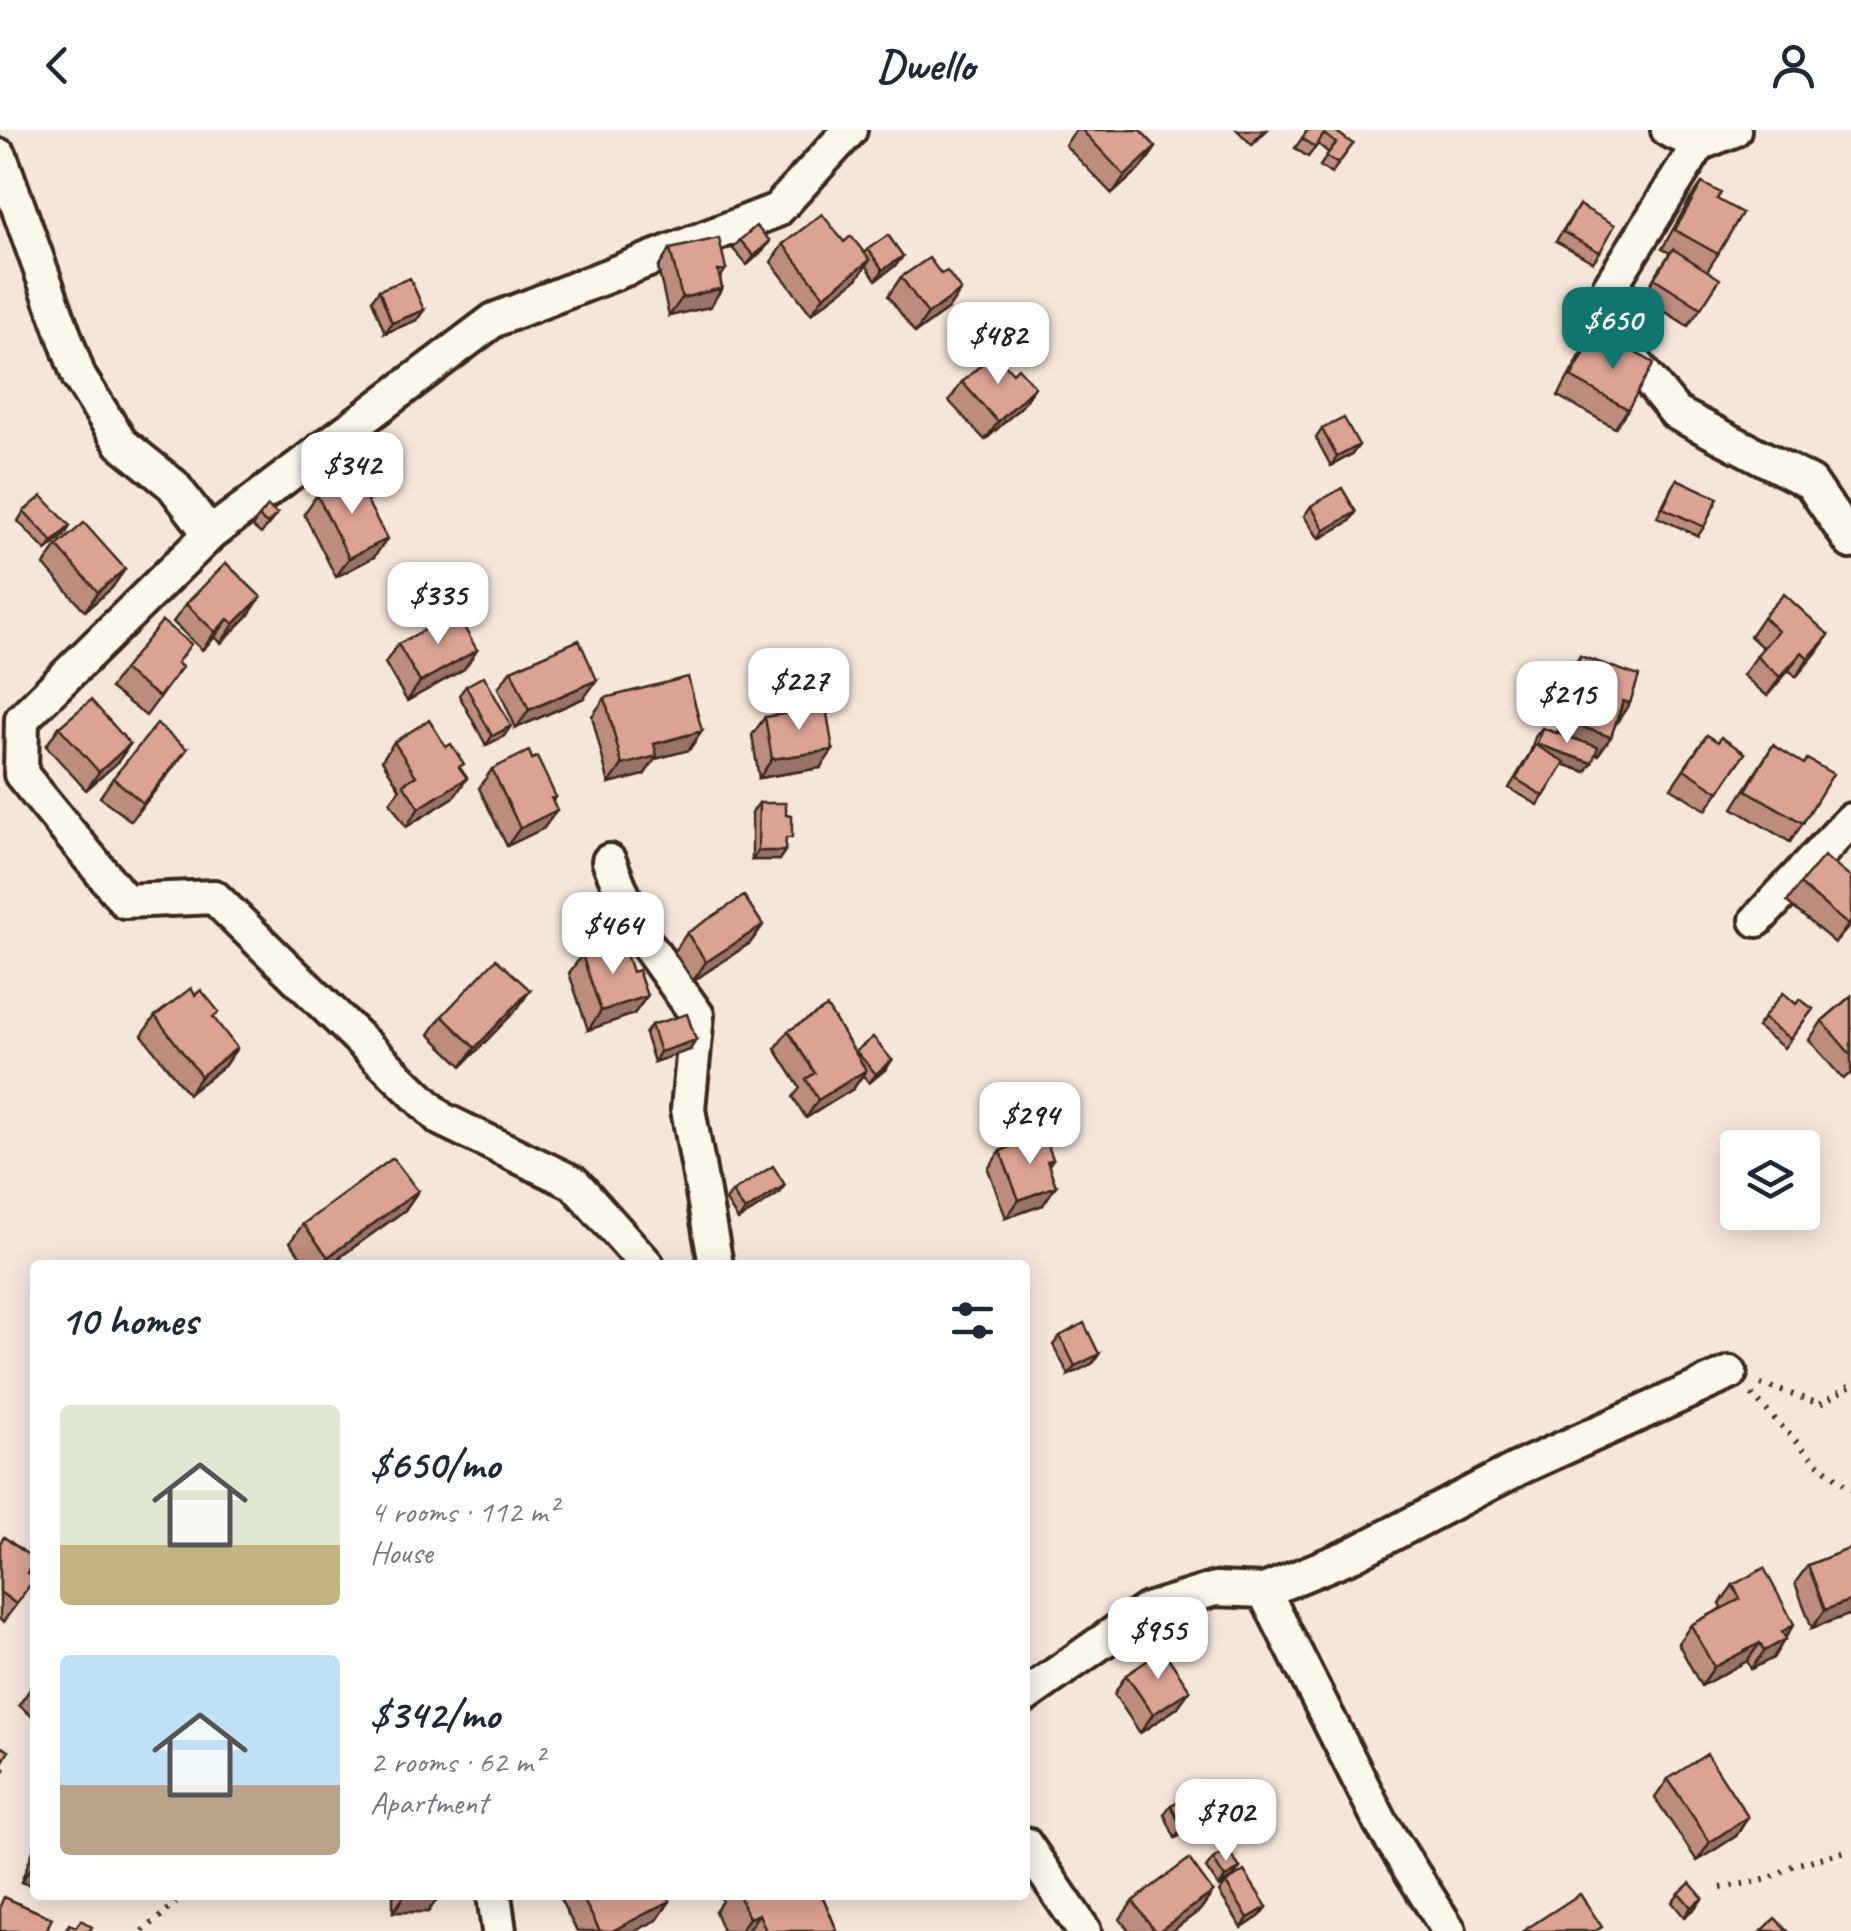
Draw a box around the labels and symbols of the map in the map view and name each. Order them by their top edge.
pin: $650 [1554,287,1672,372]
pin: $482 [939,302,1057,387]
pin: $342 [293,432,411,517]
pin: $335 [379,562,497,647]
pin: $227 [740,648,858,733]
pin: $215 [1508,661,1626,746]
pin: $464 [554,892,672,977]
pin: $294 [971,1082,1089,1167]
pin: $955 [1099,1597,1217,1682]
pin: $702 [1167,1779,1285,1864]

